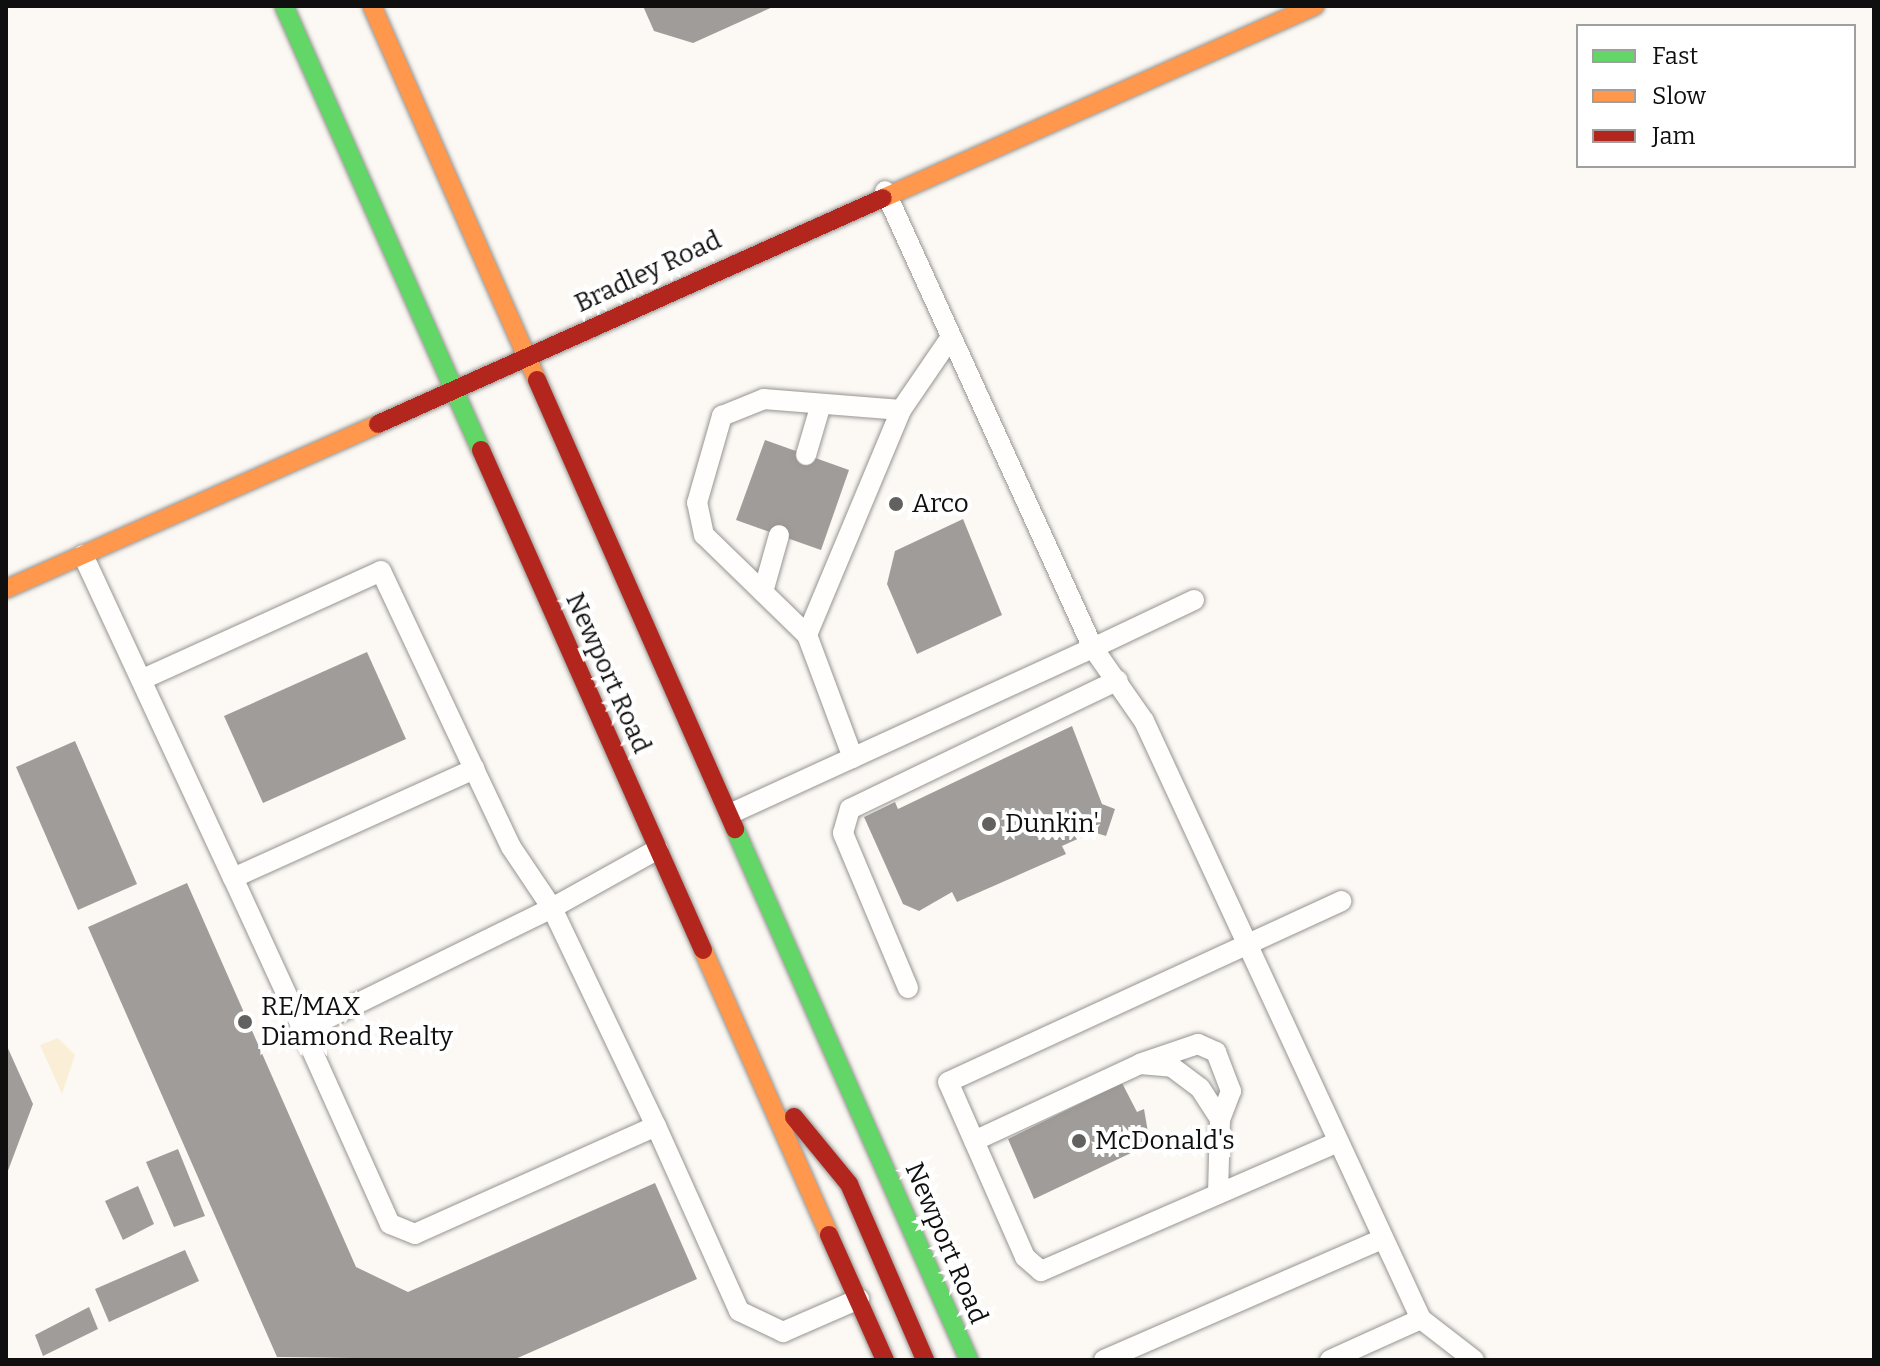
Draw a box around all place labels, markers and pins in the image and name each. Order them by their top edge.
place label: Arco [912,488,969,520]
marker: Arco [887,495,905,513]
place label: Dunkin' [1005,808,1099,840]
marker: Dunkin' [980,815,998,833]
place label: RE/MAX Diamond Realty [261,991,453,1052]
marker: RE/MAX Diamond Realty [236,1013,254,1031]
place label: McDonald's [1095,1125,1235,1157]
marker: McDonald's [1070,1132,1088,1150]

